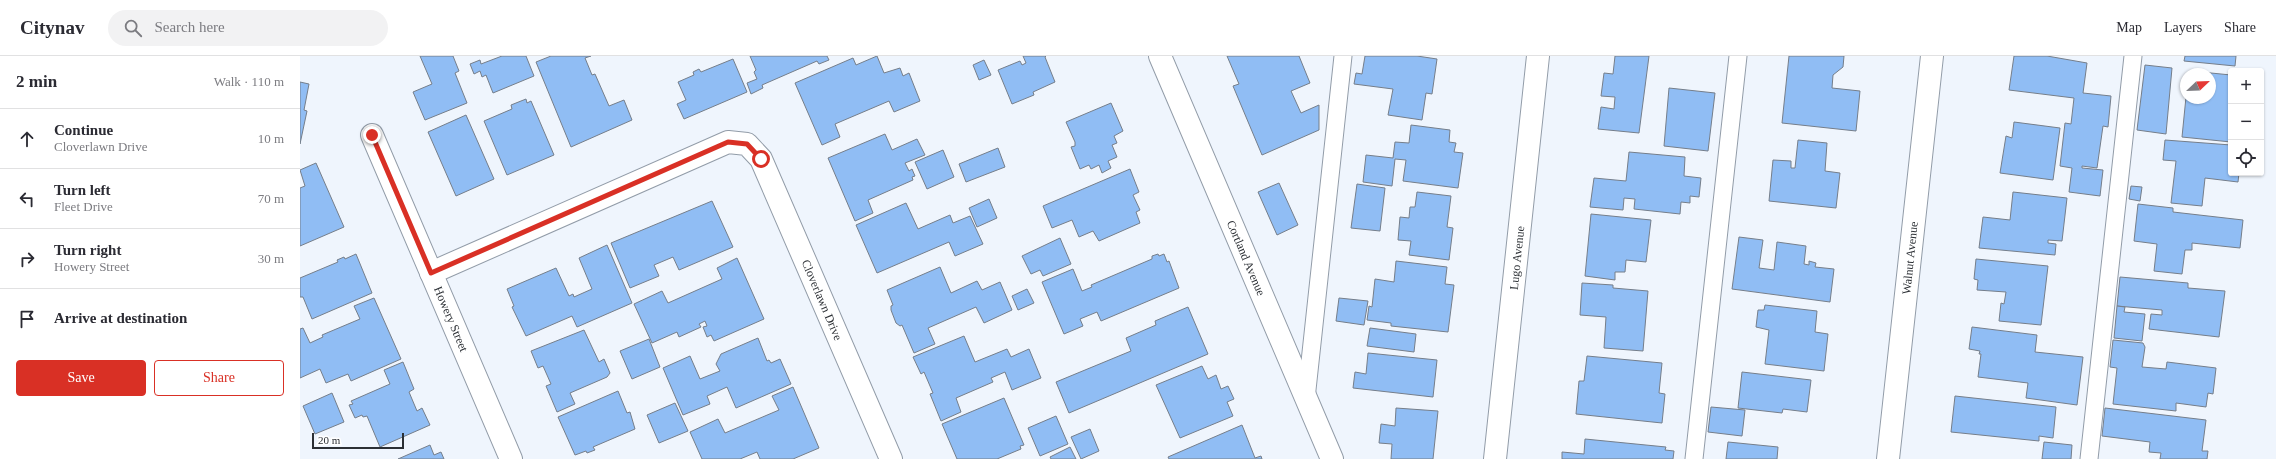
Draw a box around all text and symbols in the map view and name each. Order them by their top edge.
search box [108,10,388,46]
text: Citynav [20,17,84,38]
icon: search [122,17,144,39]
text: Search here [154,19,225,35]
text: Map [2116,20,2142,35]
text: Layers [2164,20,2202,35]
text: Share [2224,20,2256,35]
north arrow [2180,68,2216,104]
map controls [2228,68,2264,176]
button: + [2228,68,2264,104]
text: 2 min [16,72,57,91]
text: Walk · 110 m [214,74,284,89]
button: − [2228,104,2264,140]
text: Continue [54,122,113,138]
route end [363,126,381,144]
icon: ahead [16,128,38,150]
text: 10 m [258,131,284,146]
text: Cloverlawn Drive [54,139,148,154]
button: locate [2228,140,2264,176]
route start [752,150,770,168]
text: Turn left [54,182,111,198]
icon: left [16,188,38,210]
text: 70 m [258,191,284,206]
text: Fleet Drive [54,199,113,214]
street label: Cortland Avenue [1224,218,1268,298]
street label: Walnut Avenue [1899,221,1921,295]
street label: Lugo Avenue [1507,225,1527,291]
text: Turn right [54,242,121,258]
icon: right [16,248,38,270]
text: 30 m [258,251,284,266]
street label: Cloverlawn Drive [799,258,845,342]
text: Howery Street [54,259,129,274]
street label: Howery Street [431,284,471,354]
icon: arrive [16,308,38,330]
text: Arrive at destination [54,310,187,326]
button: Save [16,360,146,396]
button: Share [154,360,284,396]
scale bar [312,431,404,450]
text: 20 m [318,434,340,446]

